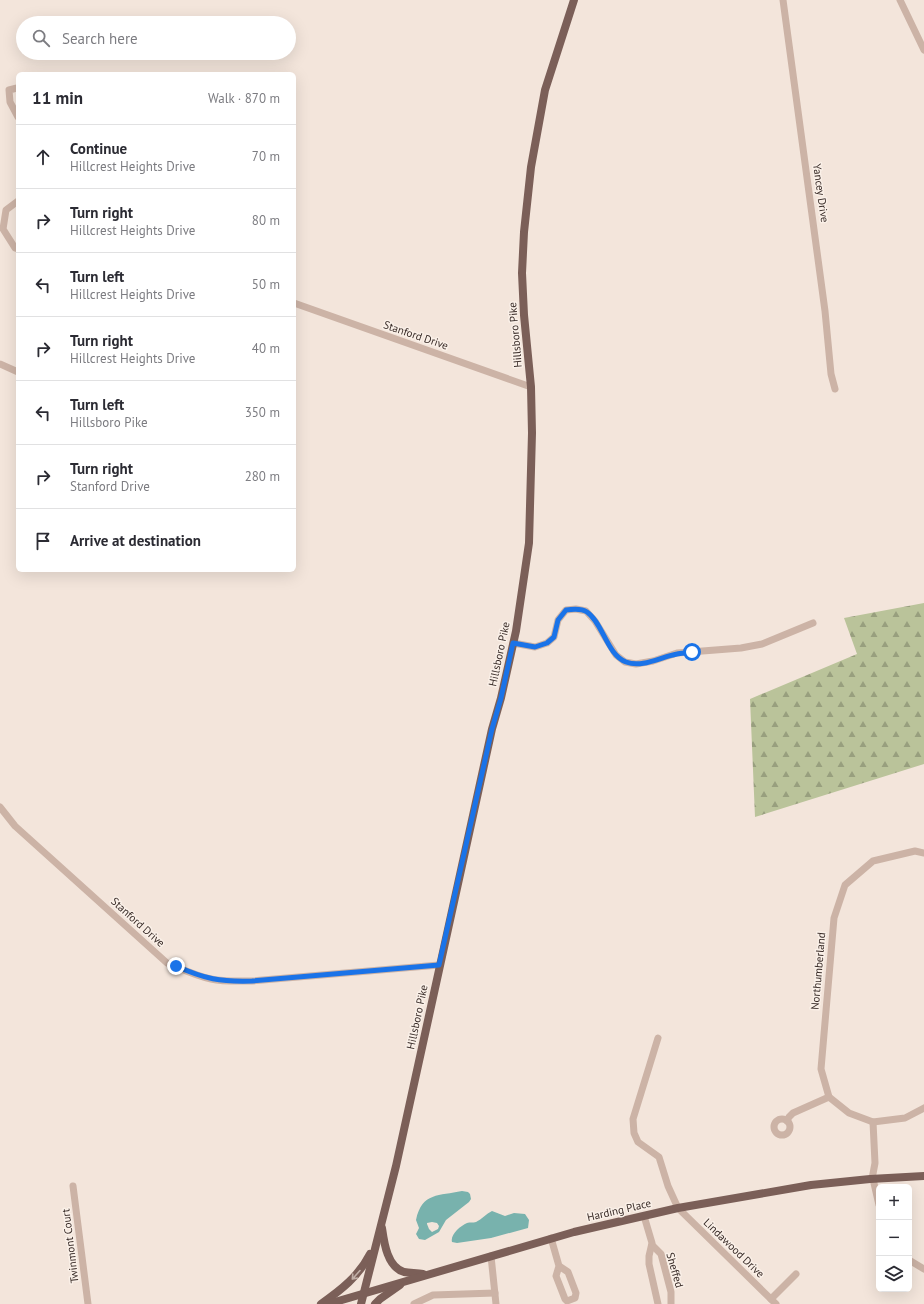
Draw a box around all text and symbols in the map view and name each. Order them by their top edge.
search box [16,16,296,60]
icon: search [30,27,52,49]
text: Search here [62,29,138,48]
text: 11 min [32,87,83,109]
text: Walk · 870 m [208,90,280,107]
text: Continue [70,139,127,158]
icon: ahead [32,146,54,168]
text: 70 m [252,148,280,165]
text: Hillcrest Heights Drive [70,158,195,175]
street label: Yancey Drive [810,163,832,224]
text: Turn right [70,203,133,222]
icon: right [32,210,54,232]
text: 80 m [252,212,280,229]
text: Hillcrest Heights Drive [70,222,195,239]
text: Turn left [70,267,124,286]
icon: left [32,274,54,296]
text: 50 m [252,276,280,293]
text: Hillcrest Heights Drive [70,286,195,303]
street label: Hillsboro Pike [505,301,525,368]
street label: Stanford Drive [382,317,451,353]
text: Turn right [70,331,133,350]
icon: right [32,338,54,360]
text: 40 m [252,340,280,357]
text: Hillcrest Heights Drive [70,350,195,367]
text: Turn left [70,395,124,414]
icon: left [32,402,54,424]
text: 350 m [245,404,280,421]
text: Hillsboro Pike [70,414,148,431]
text: Turn right [70,459,133,478]
icon: right [32,466,54,488]
text: 280 m [245,468,280,485]
text: Stanford Drive [70,478,150,495]
icon: arrive [32,530,54,552]
text: Arrive at destination [70,531,201,550]
street label: Hillsboro Pike [485,620,513,688]
route start [683,643,701,661]
street label: Stanford Drive [108,894,168,950]
street label: Northumberland [808,932,828,1010]
route end [167,957,185,975]
street label: Hillsboro Pike [403,983,431,1051]
map controls [876,1184,912,1292]
button: + [876,1184,912,1220]
street label: Harding Place [586,1196,653,1224]
street label: Twinmont Court [58,1208,82,1284]
street label: Lindawood Drive [701,1215,768,1281]
button: − [876,1220,912,1256]
street label: Sheffed [663,1251,687,1289]
button: layers [876,1256,912,1292]
one-way arrow [351,1270,360,1281]

